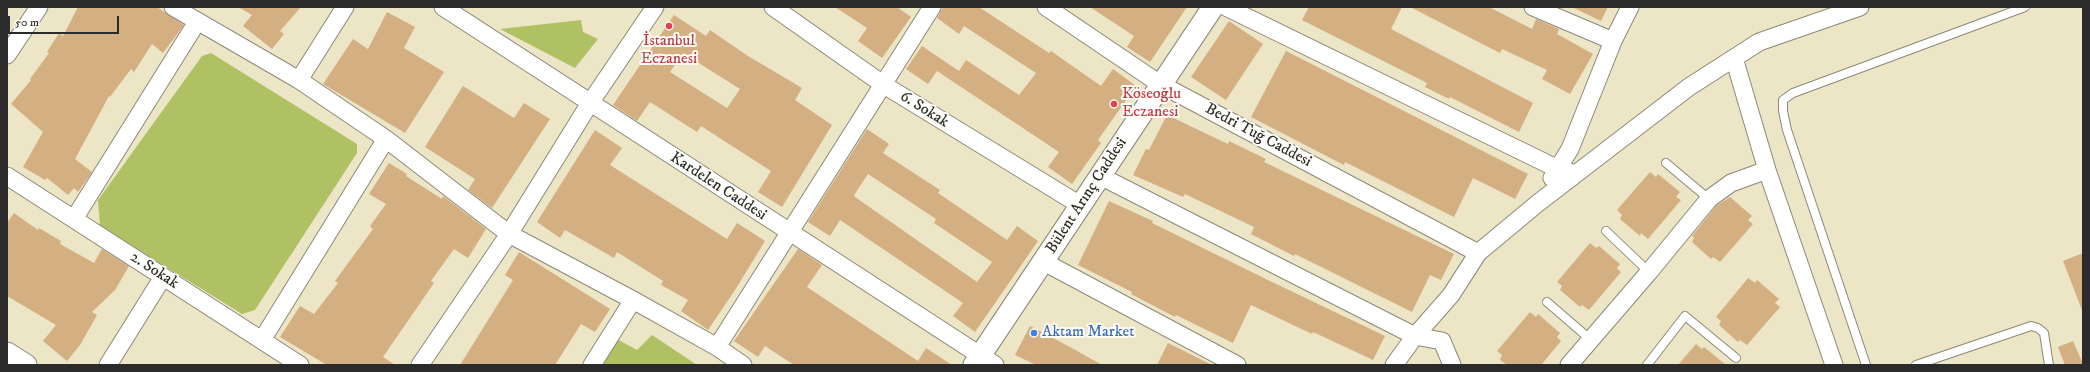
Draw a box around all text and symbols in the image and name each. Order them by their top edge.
scale bar [10,8,121,34]
text: 50 m [15,15,39,30]
marker: İstanbul Eczanesi [664,21,674,31]
place label: İstanbul Eczanesi [641,32,697,70]
place label: Köseoğlu Eczanesi [1122,85,1181,123]
street label: 6. Sokak [896,87,952,133]
marker: Köseoğlu Eczanesi [1109,99,1119,109]
street label: Bedri Tuğ Caddesi [1202,100,1314,172]
street label: Bülent Arınç Caddesi [1042,134,1132,258]
street label: Kardelen Caddesi [666,149,770,225]
street label: 2. Sokak [126,248,182,294]
place label: Aktam Market [1042,323,1134,343]
marker: Aktam Market [1029,328,1039,338]

